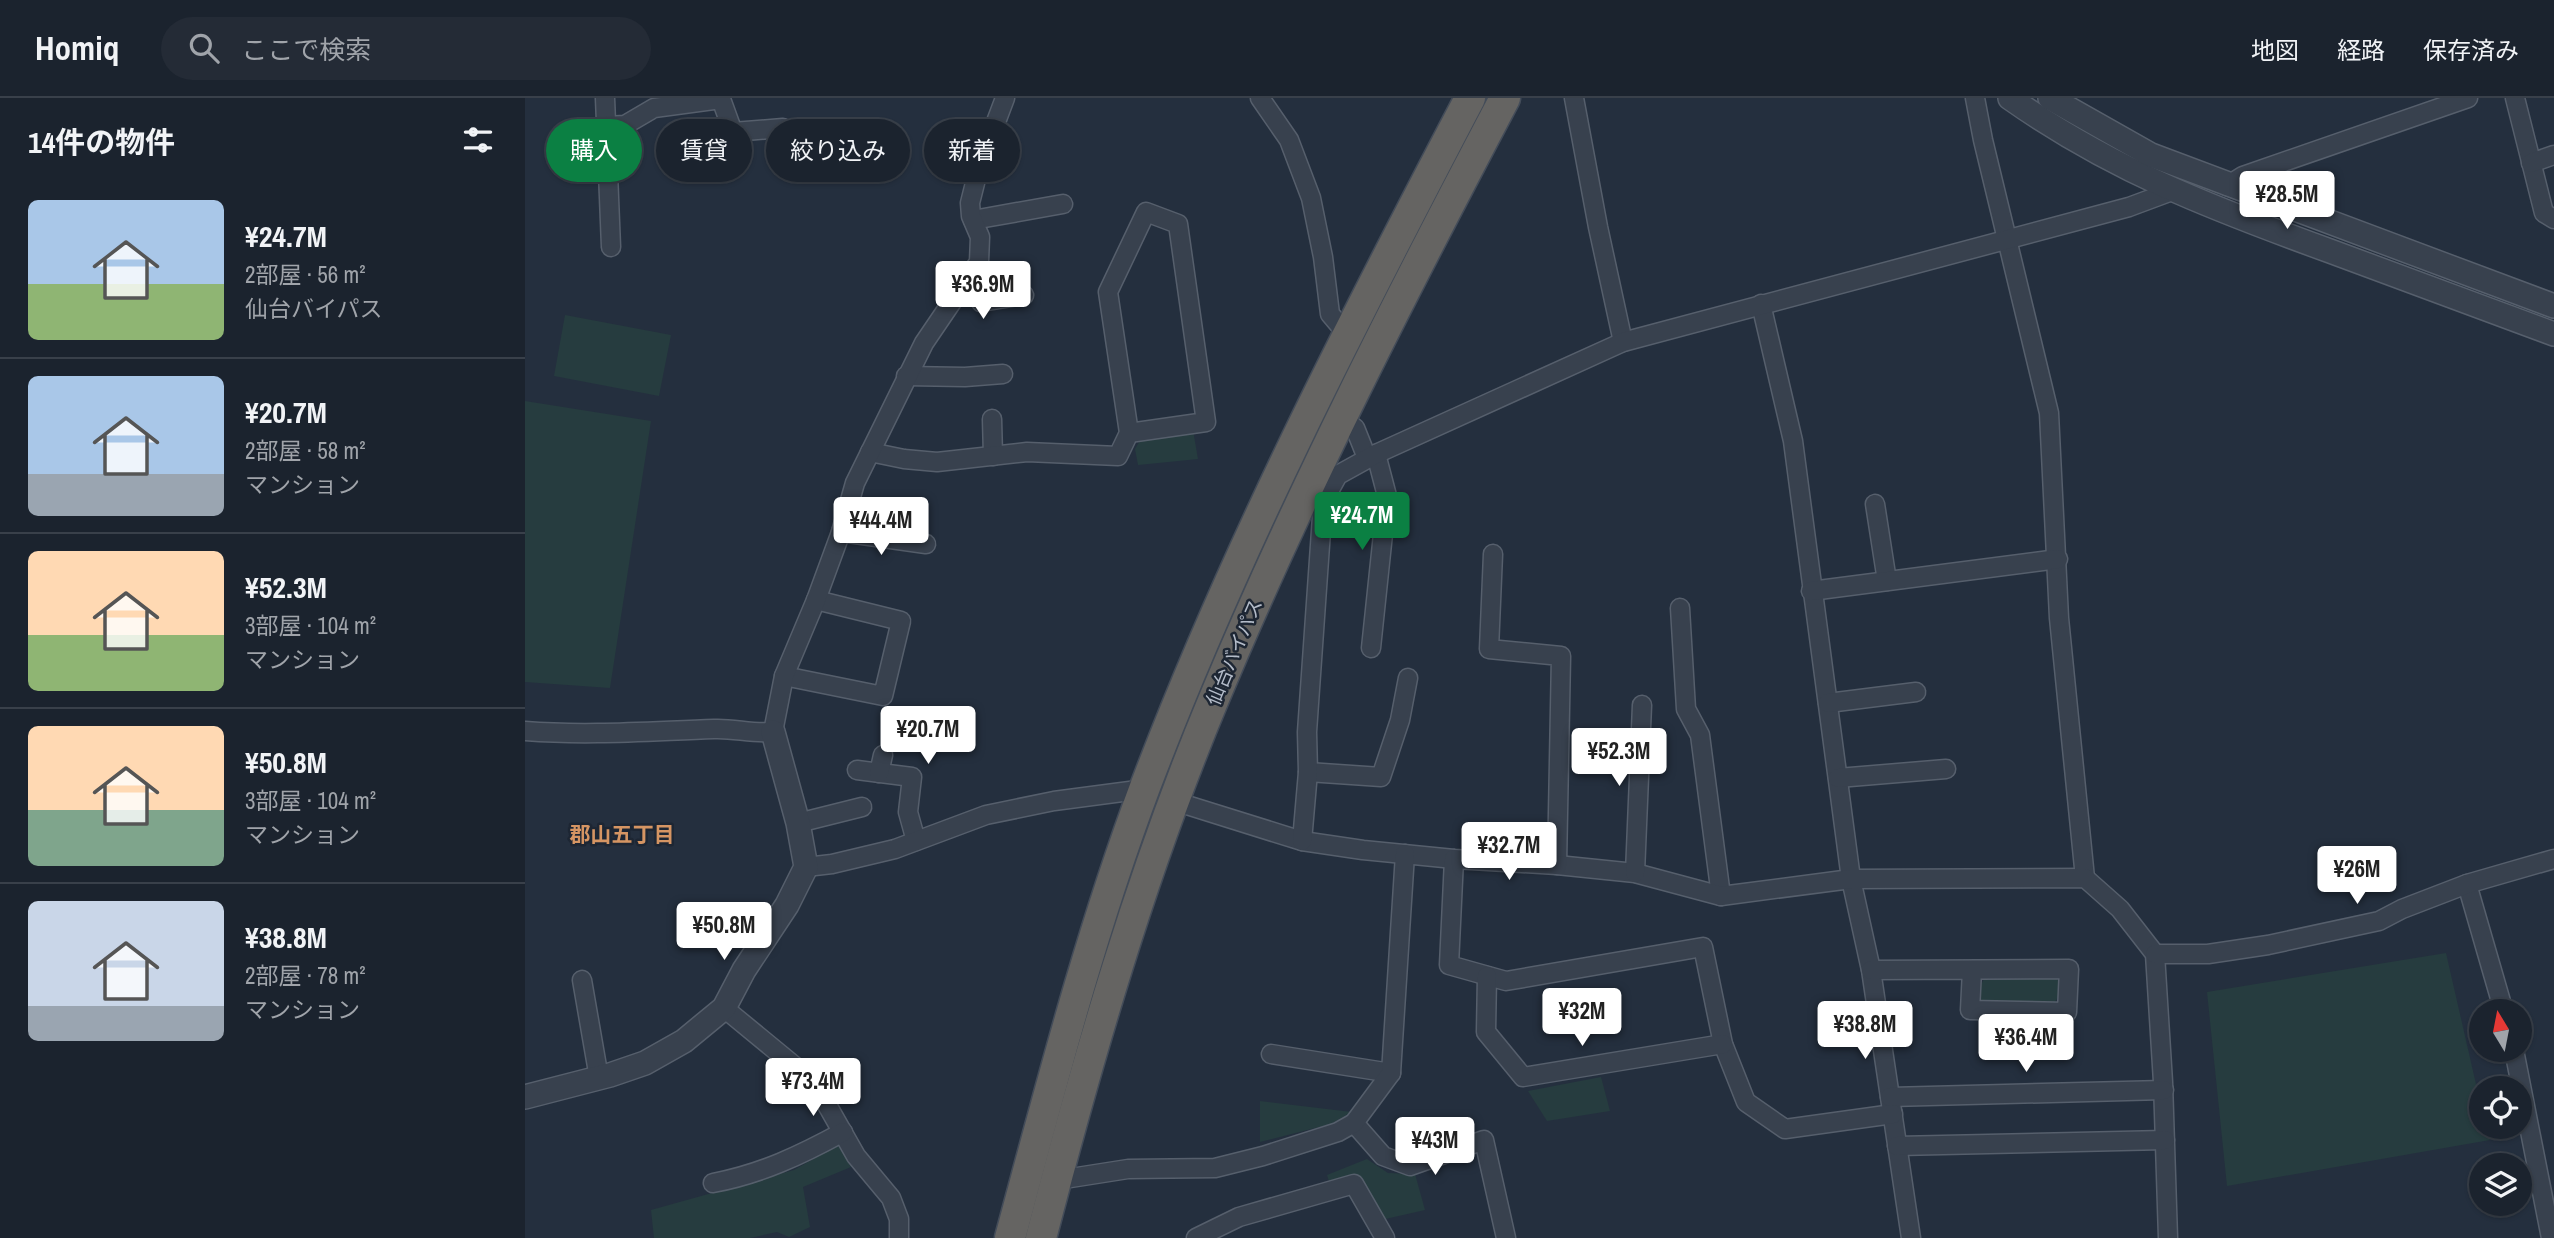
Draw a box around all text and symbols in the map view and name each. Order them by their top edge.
search box [161,17,651,80]
text: Homiq [35,26,119,70]
icon: search [185,29,223,67]
text: ここで検索 [241,32,371,67]
text: 地図 [2251,34,2299,66]
text: 経路 [2337,34,2385,66]
text: 保存済み [2423,34,2519,66]
chip: 購入 [546,119,642,182]
chip: 賃貸 [656,119,752,182]
chip: 絞り込み [766,119,910,182]
chip: 新着 [924,119,1020,182]
icon: filters [459,121,497,159]
text: 14件の物件 [28,122,175,162]
pin: ¥28.5M [2230,172,2344,231]
text: ¥28.5M [2256,178,2318,209]
text: ¥24.7M [245,216,327,256]
icon: home [84,228,168,312]
text: 2部屋 · 56 m² [245,259,365,290]
pin: ¥36.9M [926,262,1040,321]
text: ¥36.9M [952,268,1014,299]
text: 仙台バイパス [245,293,383,324]
text: ¥20.7M [245,392,327,432]
icon: home [84,404,168,488]
text: 2部屋 · 58 m² [245,435,365,466]
text: マンション [245,469,360,500]
pin: ¥24.7M [1305,492,1419,552]
pin: ¥44.4M [824,498,938,557]
text: ¥24.7M [1331,499,1393,530]
text: ¥44.4M [850,504,912,535]
text: ¥52.3M [245,567,327,607]
icon: home [84,579,168,663]
street label: 仙台バイパス [1200,595,1268,709]
text: 3部屋 · 104 m² [245,610,376,641]
text: マンション [245,644,360,675]
pin: ¥20.7M [871,706,985,766]
text: ¥20.7M [897,713,959,744]
pin: ¥52.3M [1562,728,1676,788]
text: ¥52.3M [1588,735,1650,766]
text: ¥50.8M [245,742,327,782]
icon: home [84,754,168,838]
text: 3部屋 · 104 m² [245,785,376,816]
text: マンション [245,819,360,850]
district label: 郡山五丁目 [570,820,675,849]
pin: ¥32.7M [1452,822,1566,882]
text: ¥32.7M [1478,829,1540,860]
pin: ¥26M [2316,846,2398,906]
text: ¥26M [2333,853,2381,884]
pin: ¥50.8M [667,902,781,962]
text: ¥50.8M [693,909,755,940]
text: ¥38.8M [245,917,327,957]
icon: home [84,929,168,1013]
text: 2部屋 · 78 m² [245,960,365,991]
pin: ¥32M [1541,988,1623,1048]
text: マンション [245,994,360,1025]
text: ¥32M [1558,995,1606,1026]
north arrow [2469,999,2532,1062]
map controls [2469,999,2532,1216]
pin: ¥38.8M [1808,1002,1922,1061]
text: ¥38.8M [1834,1008,1896,1039]
pin: ¥36.4M [1969,1014,2083,1074]
text: ¥36.4M [1995,1021,2057,1052]
pin: ¥73.4M [756,1058,870,1118]
text: ¥73.4M [782,1065,844,1096]
button: locate [2469,1076,2532,1139]
pin: ¥43M [1394,1118,1476,1177]
text: ¥43M [1411,1124,1459,1155]
button: layers [2469,1153,2532,1216]

